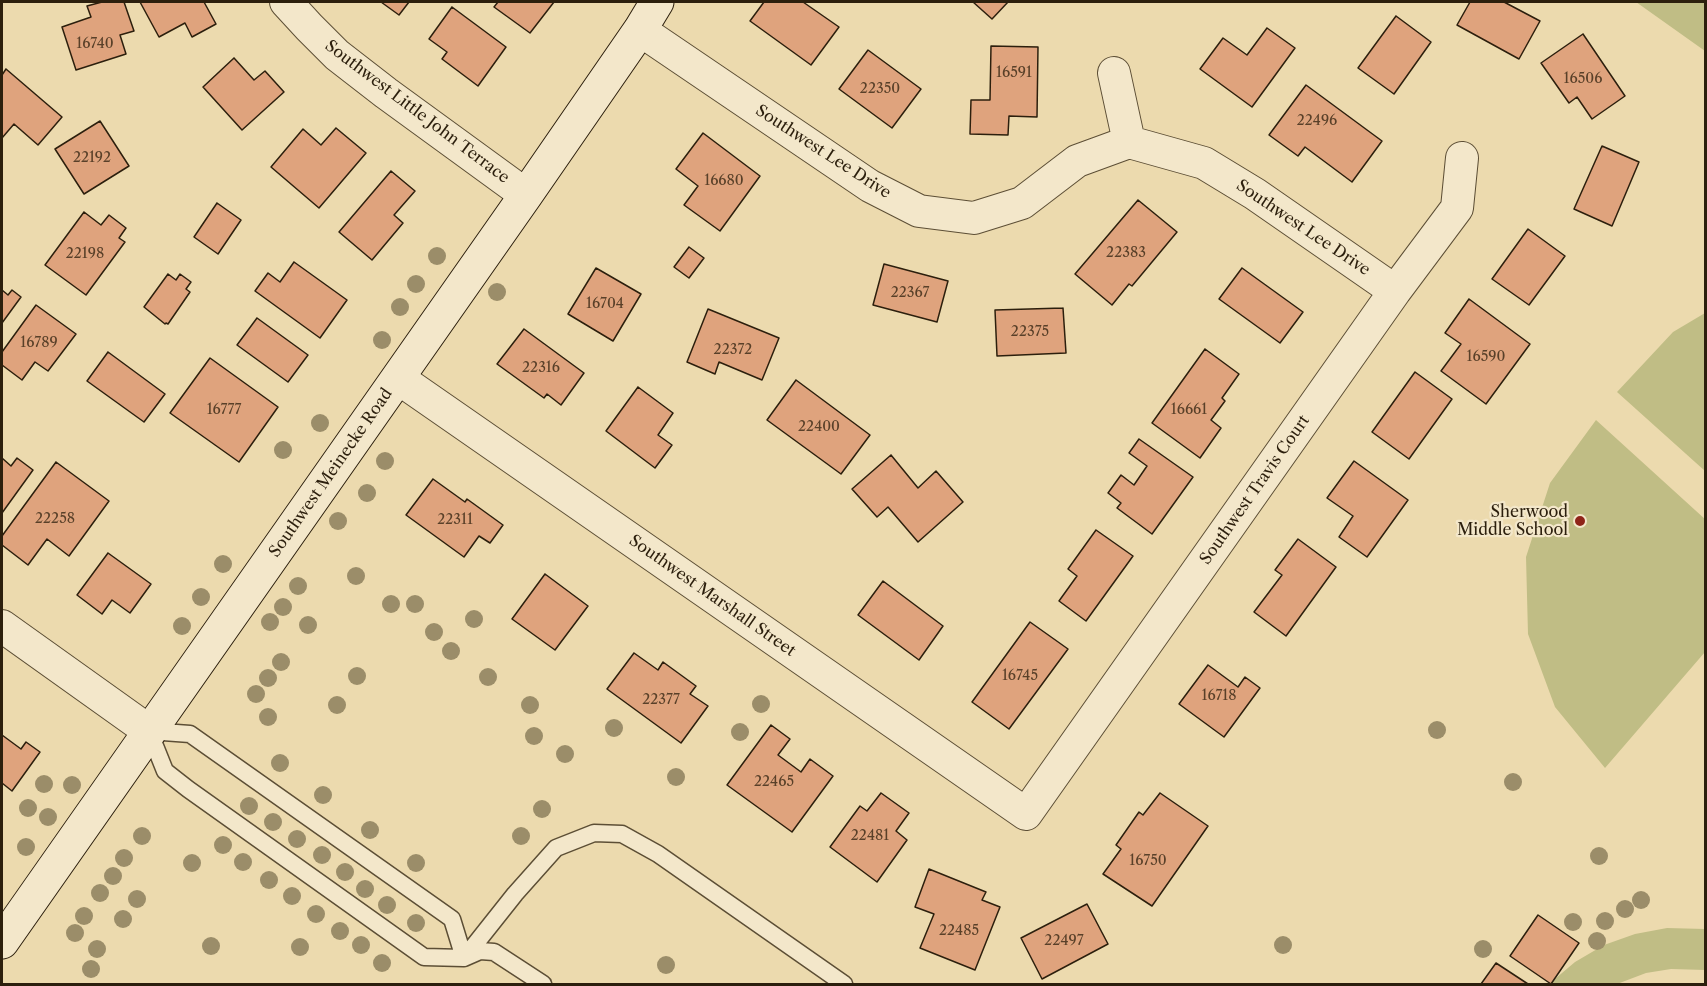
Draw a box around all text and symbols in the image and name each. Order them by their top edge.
house number: 16740 [76,36,114,52]
street label: Southwest Little John Terrace [321,36,513,188]
house number: 16591 [996,65,1032,81]
house number: 16506 [1564,71,1602,87]
house number: 22350 [860,81,900,97]
street label: Southwest Lee Drive [752,101,894,203]
house number: 22496 [1297,113,1337,129]
house number: 22192 [73,150,111,166]
house number: 16680 [704,173,744,189]
street label: Southwest Lee Drive [1232,176,1374,280]
house number: 22383 [1106,245,1146,261]
house number: 22198 [66,246,104,262]
house number: 22367 [891,285,929,301]
house number: 16704 [586,296,624,312]
house number: 22375 [1011,324,1049,340]
house number: 16789 [20,335,58,351]
house number: 22372 [714,342,752,358]
house number: 16590 [1467,349,1505,365]
house number: 22316 [522,360,560,376]
street label: Southwest Meinecke Road [265,385,397,561]
house number: 16777 [207,402,241,418]
house number: 16661 [1171,402,1207,418]
street label: Southwest Travis Court [1196,412,1314,568]
house number: 22400 [798,419,840,435]
place label: Sherwood Middle School [1457,502,1568,540]
house number: 22258 [35,511,75,527]
house number: 22311 [437,512,473,528]
marker: Sherwood Middle School [1573,514,1587,528]
street label: Southwest Marshall Street [625,531,799,661]
house number: 16745 [1002,668,1038,684]
house number: 16718 [1202,688,1236,704]
house number: 22377 [642,692,680,708]
house number: 22465 [754,774,794,790]
house number: 22481 [851,828,889,844]
house number: 16750 [1129,853,1167,869]
house number: 22485 [939,923,979,939]
house number: 22497 [1044,933,1084,949]

